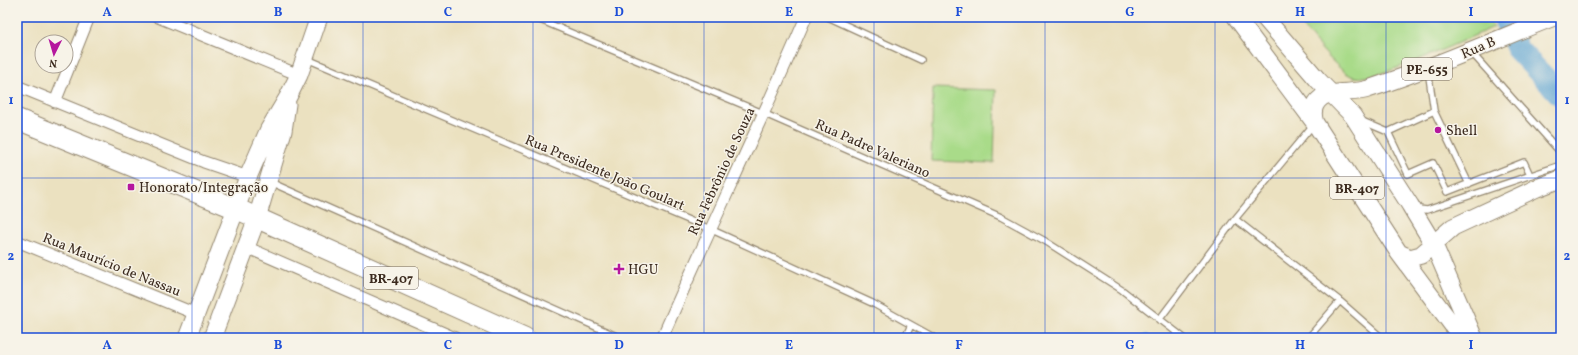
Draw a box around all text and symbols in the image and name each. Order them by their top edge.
text: A [102,4,112,22]
text: B [274,4,283,22]
text: C [444,4,452,22]
text: D [614,4,624,22]
text: E [785,4,793,22]
text: F [955,4,963,22]
text: G [1125,4,1135,22]
text: H [1295,4,1305,22]
text: I [1469,4,1474,22]
street label: Rua B [1458,33,1499,64]
north arrow [34,34,74,74]
text: N [49,55,58,70]
road number: PE-655 [1402,58,1452,80]
text: 1 [8,92,14,110]
text: 1 [1564,92,1570,110]
street label: Rua Febrônio de Souza [684,105,760,239]
street label: Rua Padre Valeriano [812,115,933,183]
place label: Shell [1446,122,1477,141]
marker: Shell [1433,125,1443,135]
street label: Rua Presidente João Goulart [522,131,687,216]
road number: BR-407 [1330,177,1384,199]
place label: Honorato/Integração [139,179,268,198]
marker: Honorato/Integração [126,182,136,192]
street label: Rua Maurício de Nassau [39,229,183,302]
text: 2 [8,248,15,266]
text: 2 [1564,248,1571,266]
place label: HGU [628,261,658,280]
marker: HGU [613,263,625,275]
road number: BR-407 [364,267,418,289]
text: A [102,337,112,355]
text: B [274,337,283,355]
text: C [444,337,452,355]
text: D [614,337,624,355]
text: E [785,337,793,355]
text: F [955,337,963,355]
text: G [1125,337,1135,355]
text: H [1295,337,1305,355]
text: I [1469,337,1474,355]

